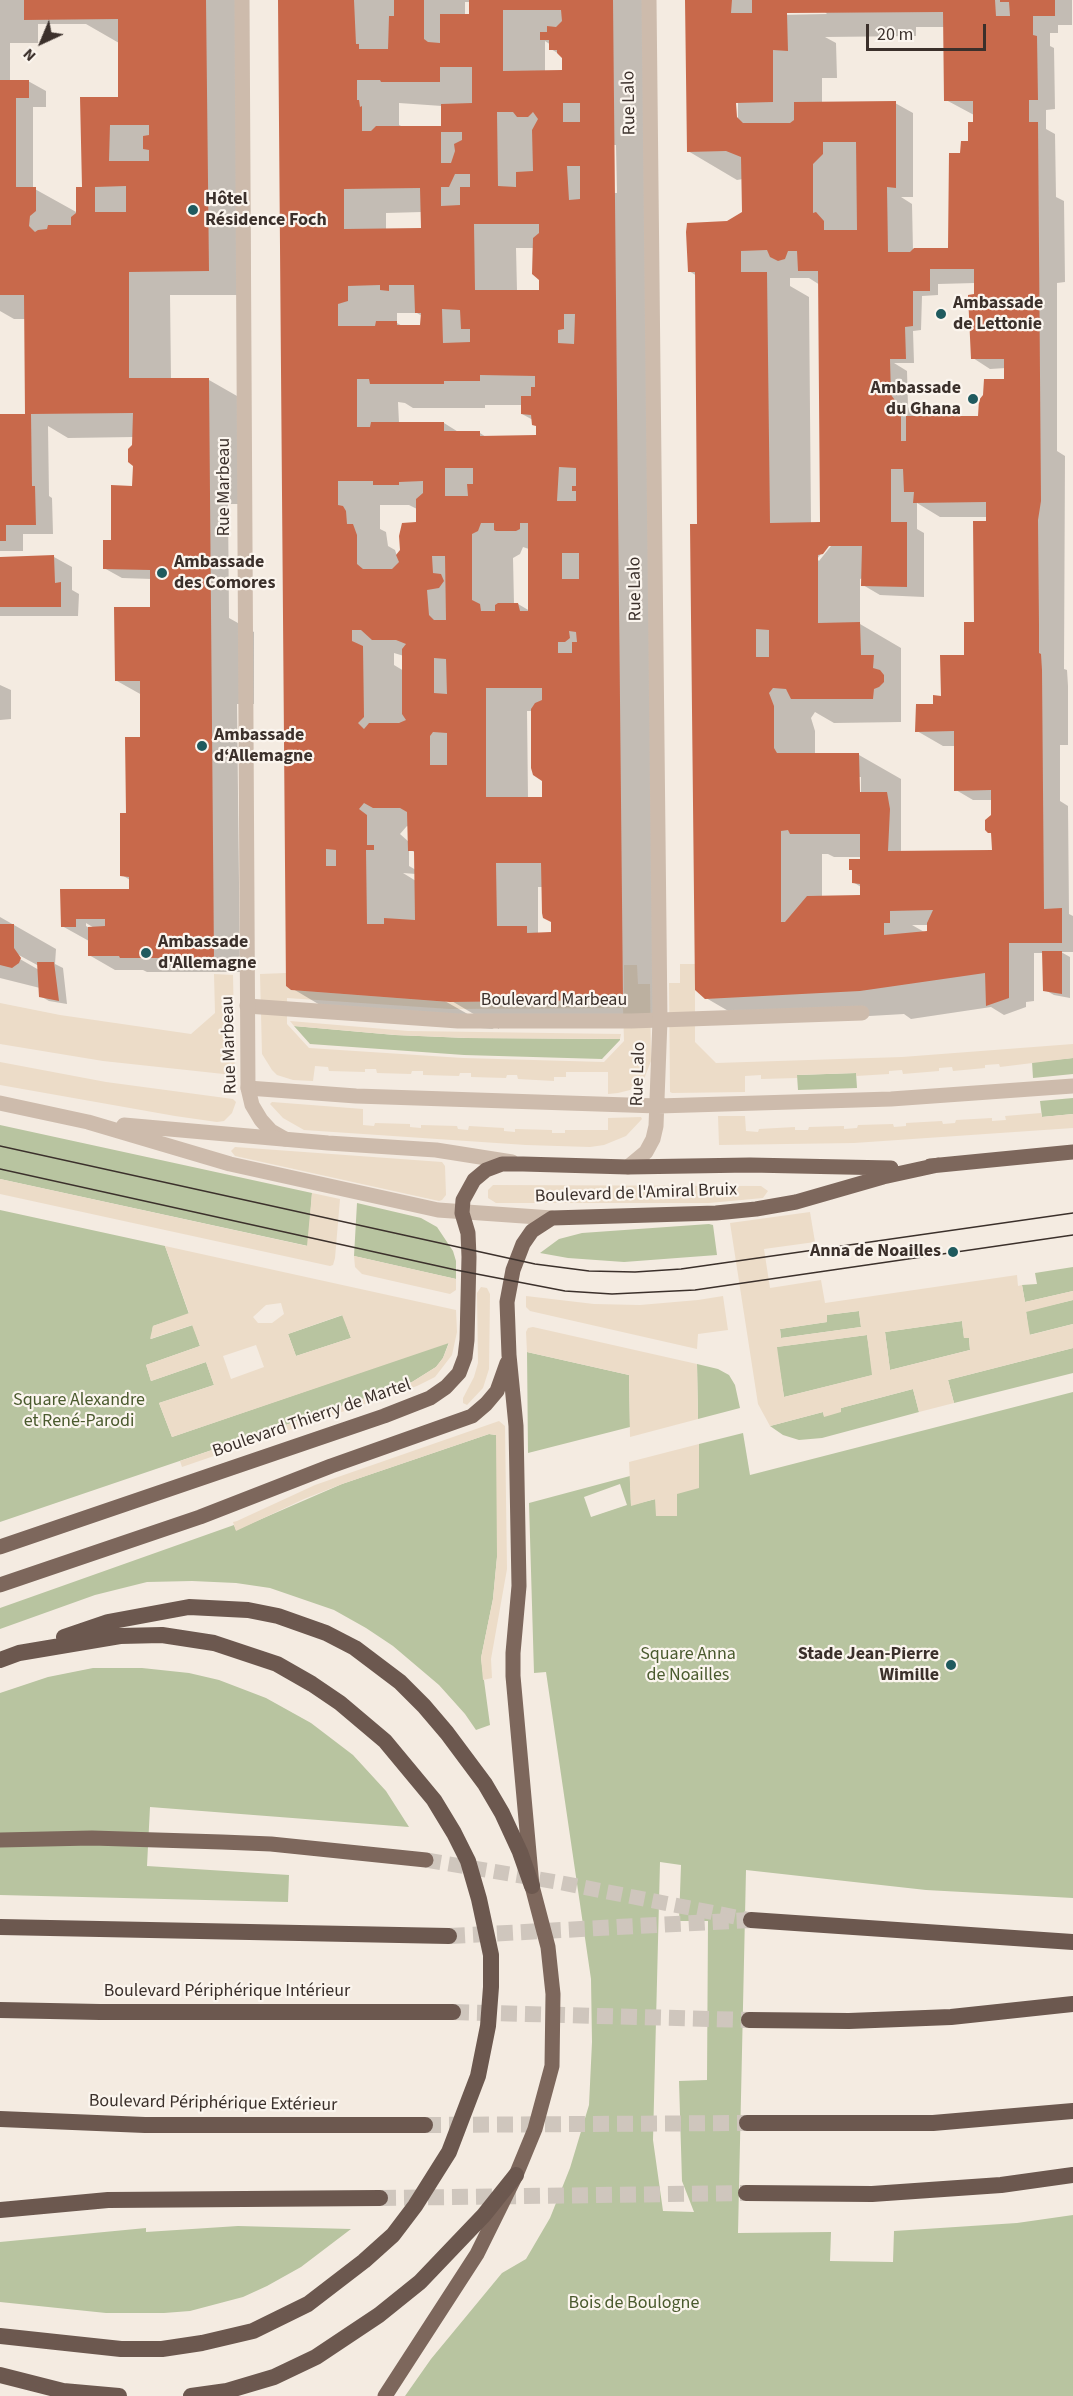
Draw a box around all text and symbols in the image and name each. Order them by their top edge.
north arrow [12,12,72,72]
scale bar [869,12,989,50]
text: 20 m [877,22,913,47]
text: N [18,43,41,67]
street label: Rue Lalo [619,70,641,136]
place label: Hôtel Résidence Foch [205,189,327,232]
marker: Hôtel Résidence Foch [186,203,200,217]
place label: Ambassade de Lettonie [953,293,1043,336]
marker: Ambassade de Lettonie [934,307,948,321]
place label: Ambassade du Ghana [871,378,961,420]
marker: Ambassade du Ghana [966,392,980,406]
street label: Rue Marbeau [214,438,236,536]
place label: Ambassade des Comores [174,552,275,594]
street label: Rue Lalo [625,556,647,622]
marker: Ambassade des Comores [155,566,169,580]
place label: Ambassade d‘Allemagne [214,725,313,768]
marker: Ambassade d‘Allemagne [195,739,209,753]
place label: Ambassade d'Allemagne [158,932,256,974]
marker: Ambassade d'Allemagne [139,946,153,960]
street label: Boulevard Marbeau [481,990,627,1012]
street label: Rue Marbeau [217,995,243,1095]
street label: Rue Lalo [627,1041,651,1107]
street label: Boulevard de l'Amiral Bruix [534,1180,738,1208]
place label: Anna de Noailles [810,1241,941,1263]
marker: Anna de Noailles [946,1245,960,1259]
street label: Boulevard Thierry de Martel [210,1375,414,1463]
park label: Square Alexandre et René-Parodi [13,1390,145,1432]
park label: Square Anna de Noailles [640,1644,736,1686]
place label: Stade Jean-Pierre Wimille [798,1644,939,1686]
marker: Stade Jean-Pierre Wimille [944,1658,958,1672]
street label: Boulevard Périphérique Intérieur [104,1981,350,2003]
street label: Boulevard Périphérique Extérieur [89,2091,337,2117]
park label: Bois de Boulogne [569,2293,699,2315]

